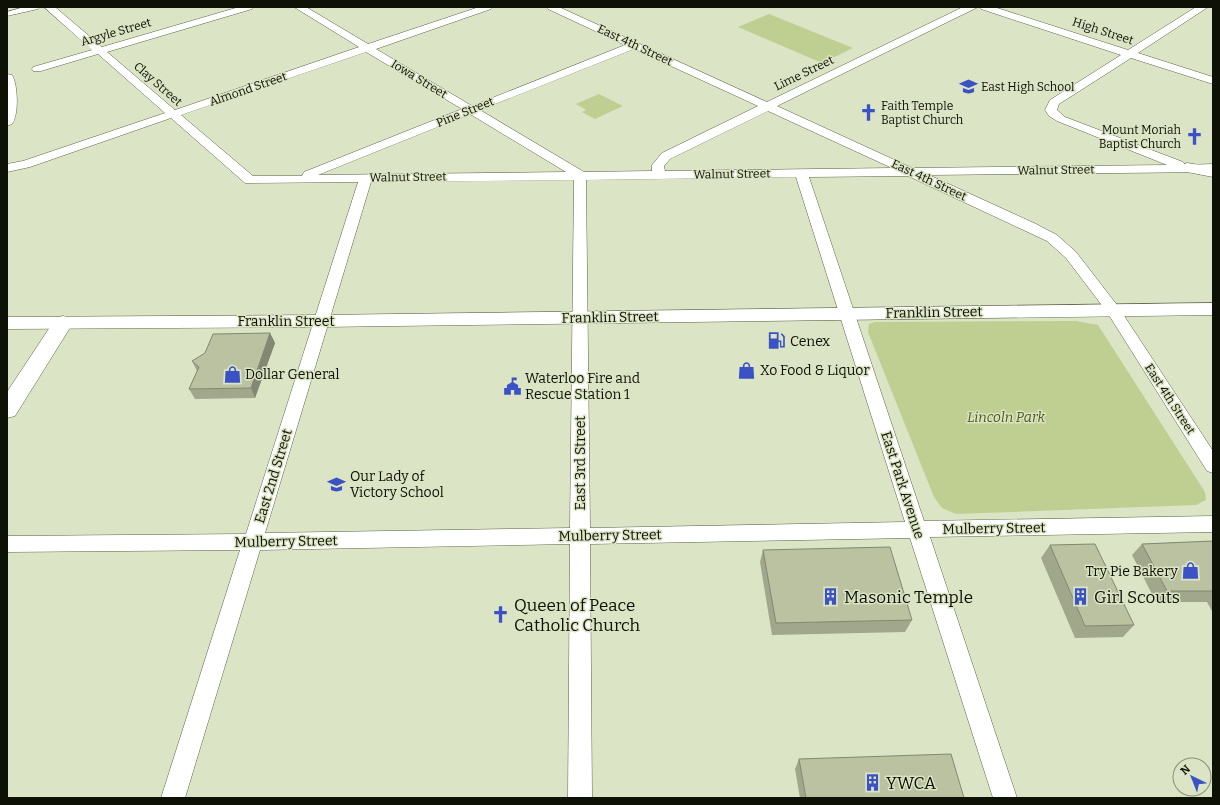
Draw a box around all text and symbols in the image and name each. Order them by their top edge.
street label: Argyle Street [79,15,153,49]
street label: High Street [1071,15,1136,48]
street label: East 4th Street [595,21,675,69]
street label: Lime Street [772,52,837,93]
street label: Iowa Street [388,57,450,102]
street label: Clay Street [131,59,186,109]
street label: Almond Street [207,69,289,109]
school or university icon: East High School [958,77,978,97]
place label: East High School [981,80,1075,94]
street label: Pine Street [434,94,497,130]
place label: Faith Temple Baptist Church [881,99,964,127]
church icon: Faith Temple Baptist Church [858,103,878,123]
place label: Mount Moriah Baptist Church [1099,123,1182,151]
church icon: Mount Moriah Baptist Church [1184,127,1204,147]
street label: East 4th Street [889,156,969,204]
street label: Walnut Street [1017,162,1095,178]
street label: Walnut Street [693,166,771,182]
street label: Walnut Street [369,169,447,185]
street label: Franklin Street [885,303,983,322]
street label: Franklin Street [561,308,659,327]
street label: Franklin Street [237,313,335,330]
fuel station icon: Cenex [767,331,787,351]
place label: Cenex [790,333,830,350]
shop icon: Xo Food & Liquor [737,360,757,380]
street label: East 4th Street [1142,361,1198,437]
place label: Xo Food & Liquor [760,362,870,379]
shop icon: Dollar General [222,364,242,384]
place label: Dollar General [245,366,339,383]
place label: Waterloo Fire and Rescue Station 1 [525,370,640,403]
public building icon: Waterloo Fire and Rescue Station 1 [502,376,522,396]
park label: Lincoln Park [967,409,1045,426]
street label: East 3rd Street [572,416,589,510]
street label: East 2nd Street [251,427,296,525]
street label: East Park Avenue [877,429,928,541]
place label: Our Lady of Victory School [350,468,444,501]
school or university icon: Our Lady of Victory School [327,474,347,494]
street label: Mulberry Street [942,519,1046,538]
street label: Mulberry Street [558,526,662,545]
street label: Mulberry Street [234,532,338,551]
shop icon: Try Pie Bakery [1181,561,1201,581]
place label: Try Pie Bakery [1085,563,1179,580]
building icon: Masonic Temple [821,587,841,607]
place label: Masonic Temple [844,587,973,608]
building icon: Girl Scouts [1071,587,1091,607]
place label: Girl Scouts [1094,587,1180,608]
place label: Queen of Peace Catholic Church [514,595,640,636]
church icon: Queen of Peace Catholic Church [491,605,511,625]
north arrow [1172,757,1212,797]
text: N [1178,762,1193,778]
building icon: YWCA [863,773,883,793]
place label: YWCA [886,773,936,794]

